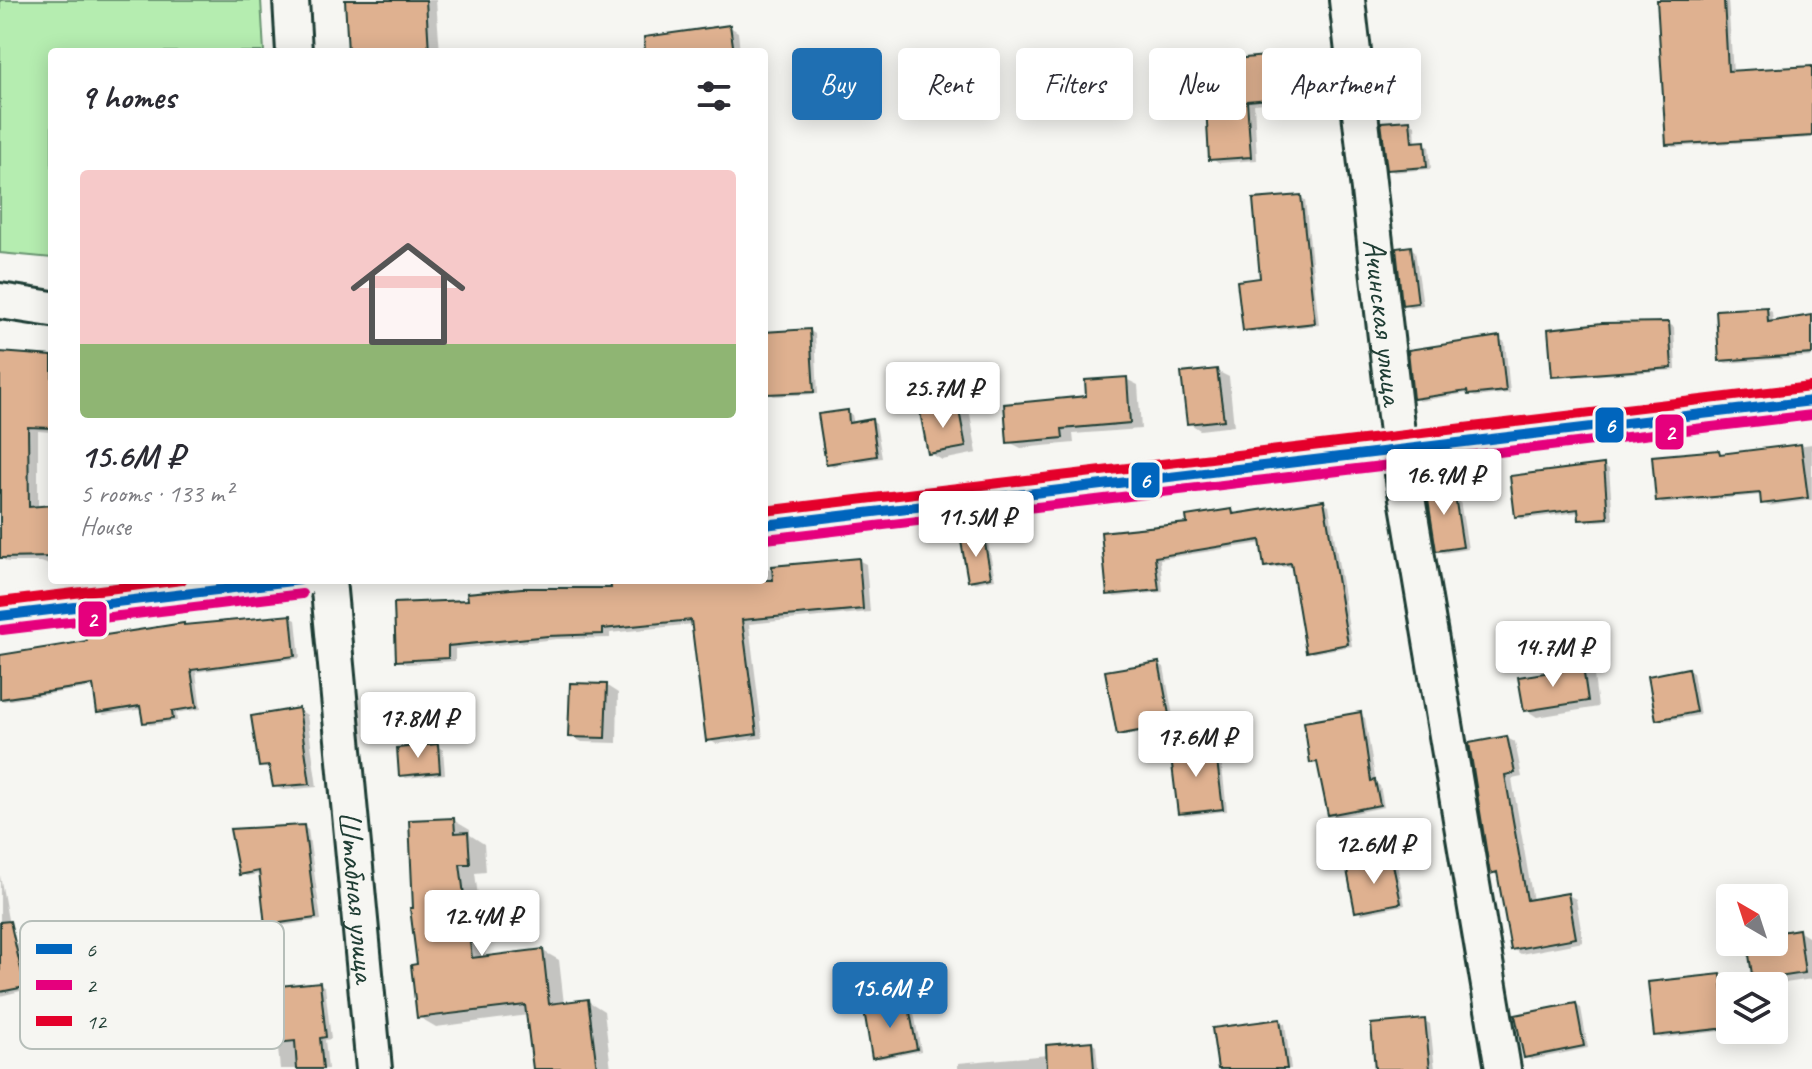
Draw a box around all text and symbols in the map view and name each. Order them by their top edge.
chip: Buy [792,48,882,120]
chip: Rent [898,48,1000,120]
chip: Filters [1016,48,1133,120]
chip: New [1149,48,1246,120]
chip: Apartment [1262,48,1421,120]
icon: filters [692,74,736,118]
text: 9 homes [80,75,176,118]
icon: home [336,222,480,366]
street label: Ачинская улица [1354,237,1414,410]
pin: 25.7M ₽ [869,362,1017,430]
text: 25.7M ₽ [904,371,982,404]
line badge: 6 [1594,406,1625,444]
text: 6 [1605,412,1617,440]
line badge: 2 [1654,413,1685,451]
text: 2 [1665,419,1677,447]
text: 15.6M ₽ [80,434,183,477]
pin: 16.9M ₽ [1370,449,1518,517]
text: 16.9M ₽ [1404,458,1484,491]
line badge: 6 [1130,461,1161,499]
text: 6 [1140,467,1152,495]
text: 5 rooms · 133 m² [80,477,232,510]
pin: 11.5M ₽ [902,491,1050,559]
text: 11.5M ₽ [937,500,1015,533]
text: House [80,510,131,543]
line badge: 2 [77,600,108,638]
text: 2 [87,606,99,634]
pin: 14.7M ₽ [1479,621,1627,689]
text: 14.7M ₽ [1514,630,1592,663]
pin: 17.8M ₽ [344,692,492,760]
text: 17.8M ₽ [379,701,457,734]
pin: 17.6M ₽ [1122,711,1270,779]
text: 17.6M ₽ [1156,720,1236,753]
street label: Штабная улица [329,809,386,987]
pin: 12.6M ₽ [1300,818,1448,886]
text: 12.6M ₽ [1334,827,1414,860]
north arrow [1716,884,1788,956]
map controls [1716,884,1788,1044]
pin: 12.4M ₽ [408,890,556,958]
text: 12.4M ₽ [443,899,521,932]
legend [20,921,284,1049]
text: 6 [86,936,97,964]
pin: 15.6M ₽ [816,962,964,1030]
text: 15.6M ₽ [850,971,930,1004]
text: 2 [86,972,98,1000]
button: layers [1716,972,1788,1044]
text: 12 [86,1008,108,1036]

